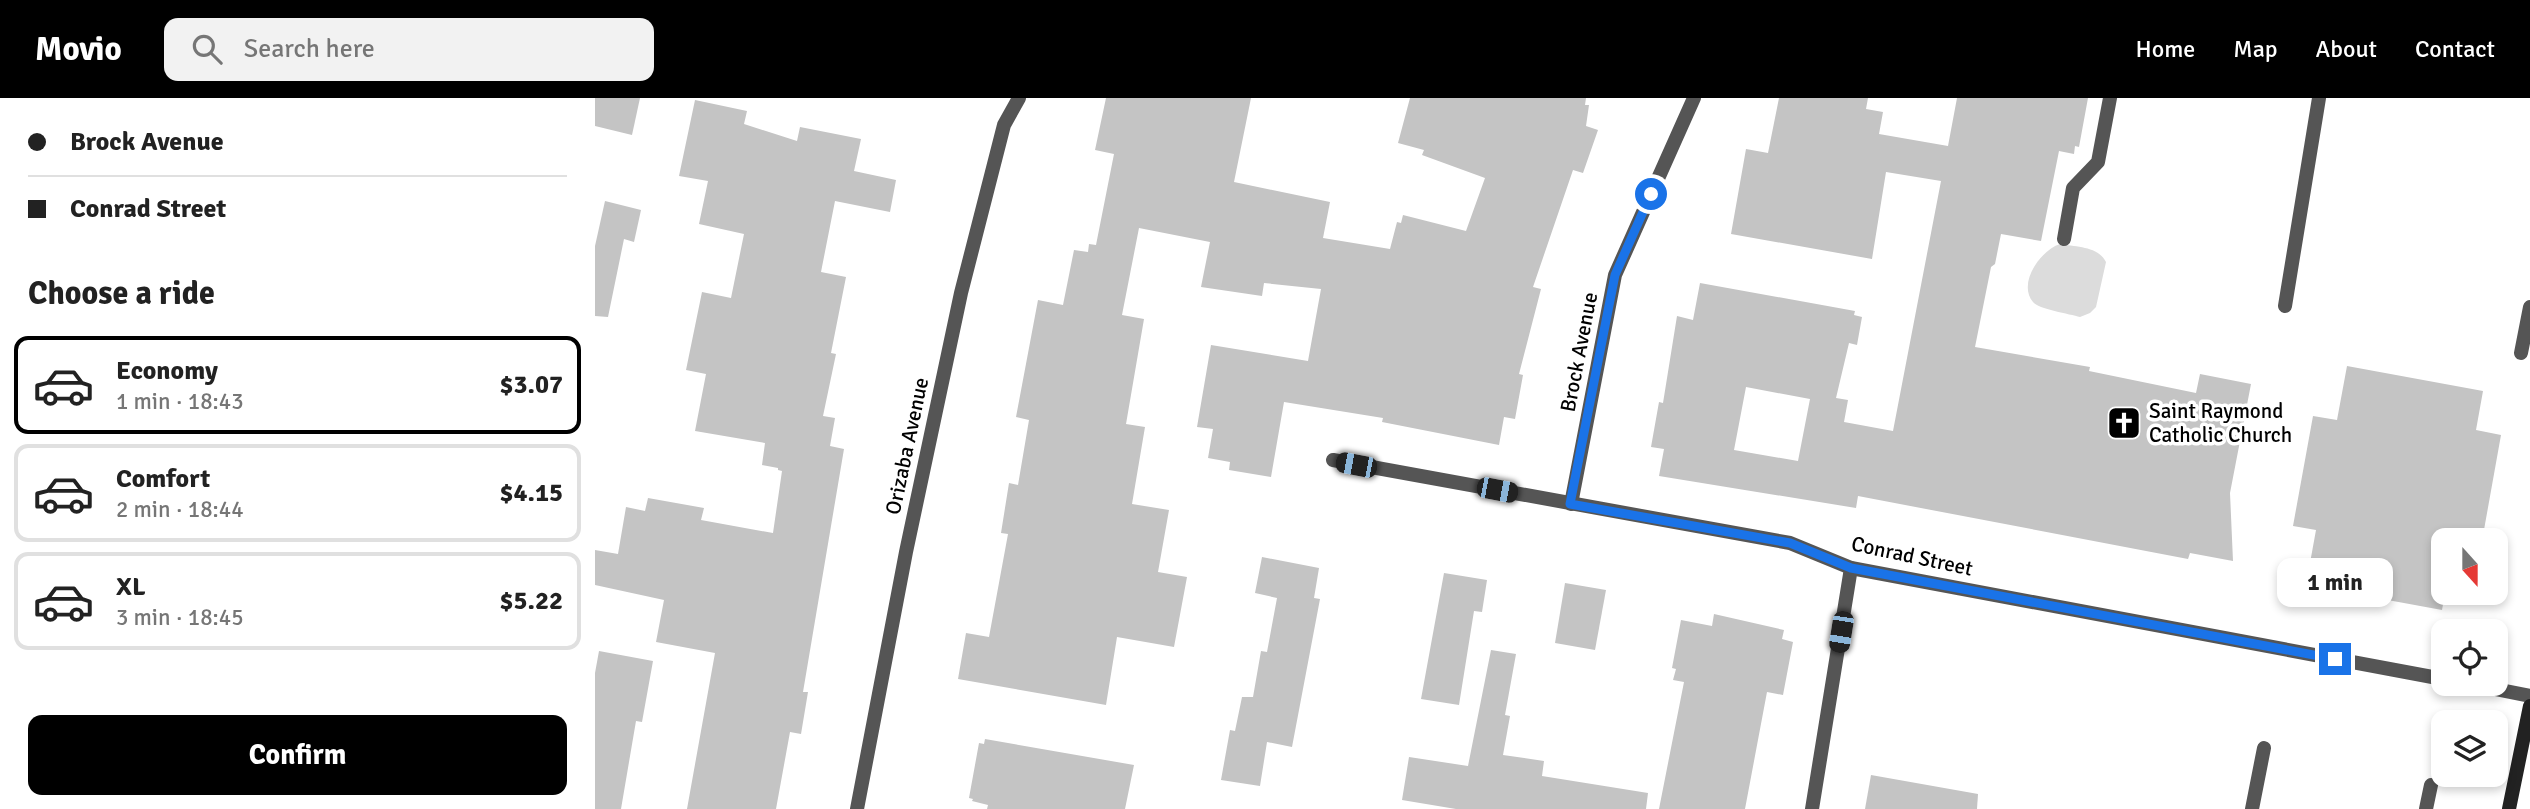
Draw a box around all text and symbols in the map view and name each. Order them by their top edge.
search box [164,18,654,81]
text: Movio [35,29,122,70]
icon: search [188,30,226,68]
text: Search here [244,33,375,65]
text: Home [2135,34,2195,64]
text: Map [2233,34,2278,64]
text: About [2316,34,2377,64]
text: Contact [2415,34,2495,64]
text: Brock Avenue [70,126,224,158]
route start [1635,178,1667,210]
text: Conrad Street [70,193,226,225]
text: Choose a ride [28,274,215,313]
street label: Brock Avenue [1555,290,1603,414]
icon: car [32,354,95,417]
text: Economy [116,355,218,387]
text: $3.07 [499,369,563,401]
street label: Orizaba Avenue [880,375,934,517]
text: 1 min · 18:43 [116,387,244,416]
place label: Saint Raymond Catholic Church [2149,398,2292,448]
church icon: Saint Raymond Catholic Church [2105,404,2143,442]
car [1334,451,1379,479]
icon: car [32,462,95,525]
text: Comfort [116,463,210,495]
car [1475,476,1520,504]
text: $4.15 [499,477,563,509]
text: 2 min · 18:44 [116,495,244,524]
north arrow [2431,528,2508,606]
map controls [2431,528,2508,787]
street label: Conrad Street [1849,530,1975,582]
callout: 1 min [2277,558,2393,606]
text: 1 min [2307,568,2363,597]
icon: car [32,570,95,633]
text: XL [116,571,146,603]
text: $5.22 [499,585,563,617]
text: 3 min · 18:45 [116,603,244,632]
car [1828,610,1855,654]
button: locate [2431,619,2508,696]
route end [2319,643,2351,675]
button: layers [2431,710,2508,787]
button: Confirm [28,715,567,795]

